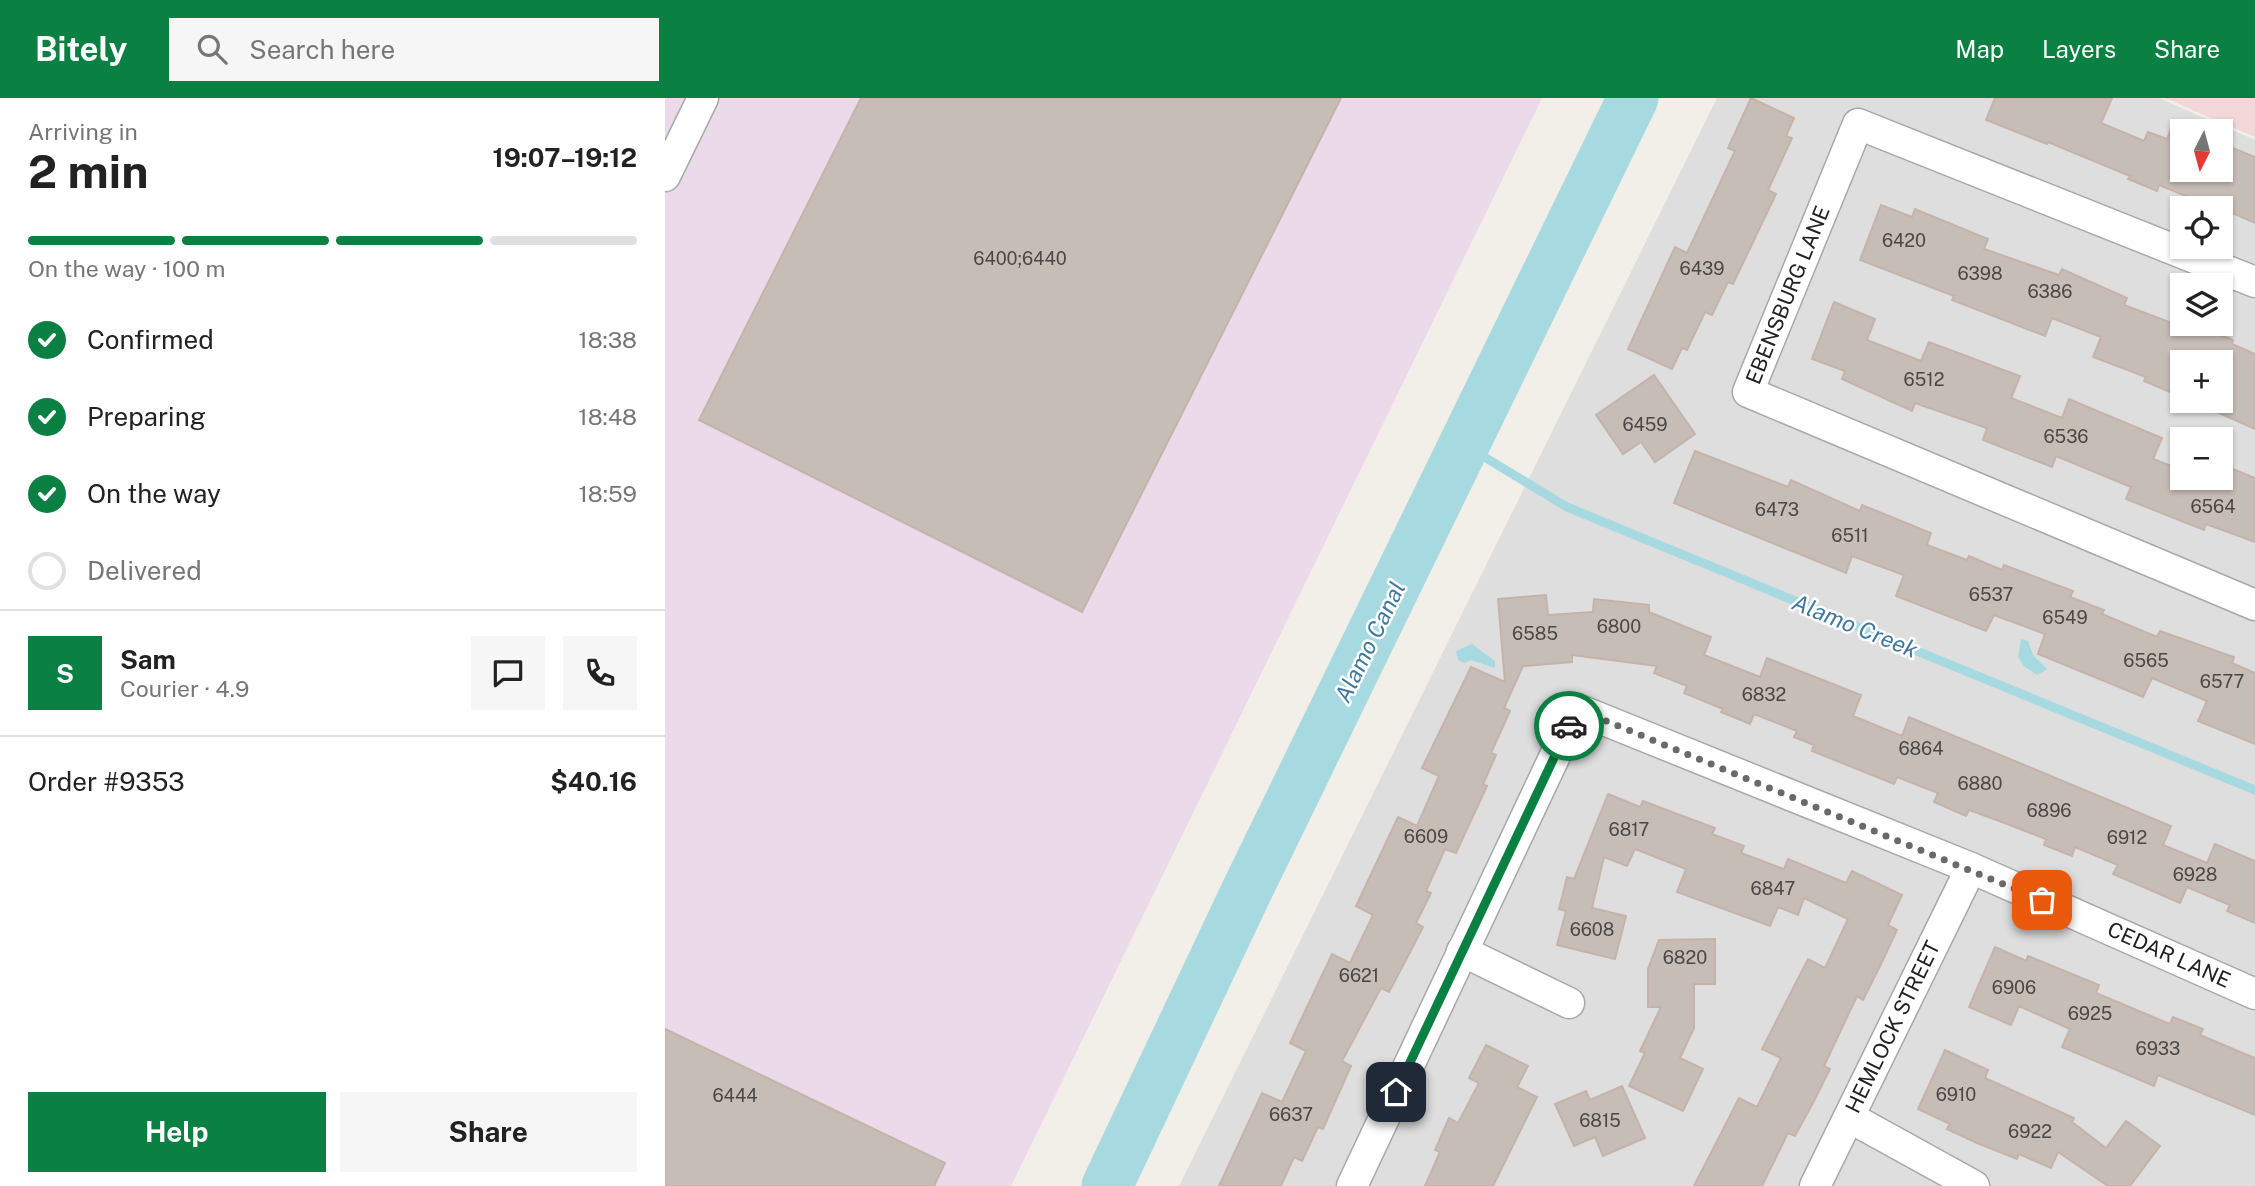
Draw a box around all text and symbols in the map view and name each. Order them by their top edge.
search box [169,18,659,81]
text: Bitely [35,30,127,68]
icon: search [193,30,231,68]
text: Search here [249,34,395,65]
text: Map [1955,35,2004,63]
text: Layers [2042,35,2116,63]
text: Share [2154,35,2220,63]
text: Arriving in [28,118,138,145]
north arrow [2170,119,2233,182]
map controls [2170,119,2233,490]
text: 19:07–19:12 [493,142,637,173]
text: 2 min [28,144,148,198]
button: locate [2170,196,2233,259]
street label: EBENSBURG LANE [1740,202,1835,388]
house number: 6420 [1882,230,1926,251]
house number: 6400;6440 [973,248,1067,269]
text: On the way · 100 m [28,255,225,282]
house number: 6439 [1680,258,1724,279]
house number: 6398 [1957,263,2003,284]
button: layers [2170,273,2233,336]
house number: 6386 [2027,281,2073,302]
icon: check [28,321,66,359]
text: Confirmed [87,324,214,355]
text: 18:38 [578,326,637,353]
button: + [2170,350,2233,413]
house number: 6512 [1904,369,1944,390]
icon: check [28,398,66,436]
text: Preparing [87,401,206,432]
text: 18:48 [578,403,637,430]
house number: 6459 [1622,414,1668,435]
house number: 6536 [2043,426,2089,447]
button: − [2170,427,2233,490]
icon: check [28,475,66,513]
text: On the way [87,478,221,509]
text: 18:59 [578,480,637,507]
house number: 6564 [2190,496,2236,517]
house number: 6473 [1755,499,1799,520]
house number: 6511 [1831,525,1869,546]
text: Delivered [87,555,202,586]
water label: Alamo Canal [1329,577,1410,707]
house number: 6537 [1969,584,2013,605]
water label: Alamo Creek [1789,588,1922,663]
house number: 6549 [2042,607,2088,628]
house number: 6800 [1597,616,1641,637]
house number: 6585 [1512,623,1558,644]
button: chat [471,636,545,710]
button: phone [563,636,637,710]
text: Sam [120,644,176,675]
house number: 6565 [2123,650,2169,671]
text: S [56,658,74,689]
house number: 6577 [2200,671,2244,692]
text: Courier · 4.9 [120,675,249,702]
house number: 6832 [1742,684,1786,705]
courier [1534,691,1604,761]
icon: car [1550,707,1588,745]
house number: 6864 [1898,738,1944,759]
text: Order #9353 [28,766,185,797]
text: $40.16 [550,766,637,797]
house number: 6880 [1957,773,2003,794]
house number: 6896 [2027,800,2071,821]
house number: 6817 [1609,819,1649,840]
house number: 6609 [1404,826,1448,847]
house number: 6912 [2107,827,2147,848]
house number: 6928 [2173,864,2217,885]
pin [2012,870,2072,930]
house number: 6847 [1751,878,1795,899]
icon: bag [2023,881,2061,919]
street label: CEDAR LANE [2104,916,2235,993]
house number: 6608 [1570,919,1614,940]
street label: HEMLOCK STREET [1840,937,1945,1117]
house number: 6820 [1663,947,1707,968]
house number: 6621 [1339,965,1379,986]
house number: 6906 [1992,977,2036,998]
house number: 6925 [2068,1003,2112,1024]
house number: 6933 [2136,1038,2180,1059]
pin [1366,1062,1426,1122]
icon: home [1377,1073,1415,1111]
house number: 6910 [1936,1084,1976,1105]
house number: 6444 [712,1085,758,1106]
button: Help [28,1092,326,1172]
button: Share [340,1092,637,1172]
house number: 6637 [1269,1104,1313,1125]
house number: 6815 [1579,1110,1621,1131]
house number: 6922 [2008,1121,2052,1142]

